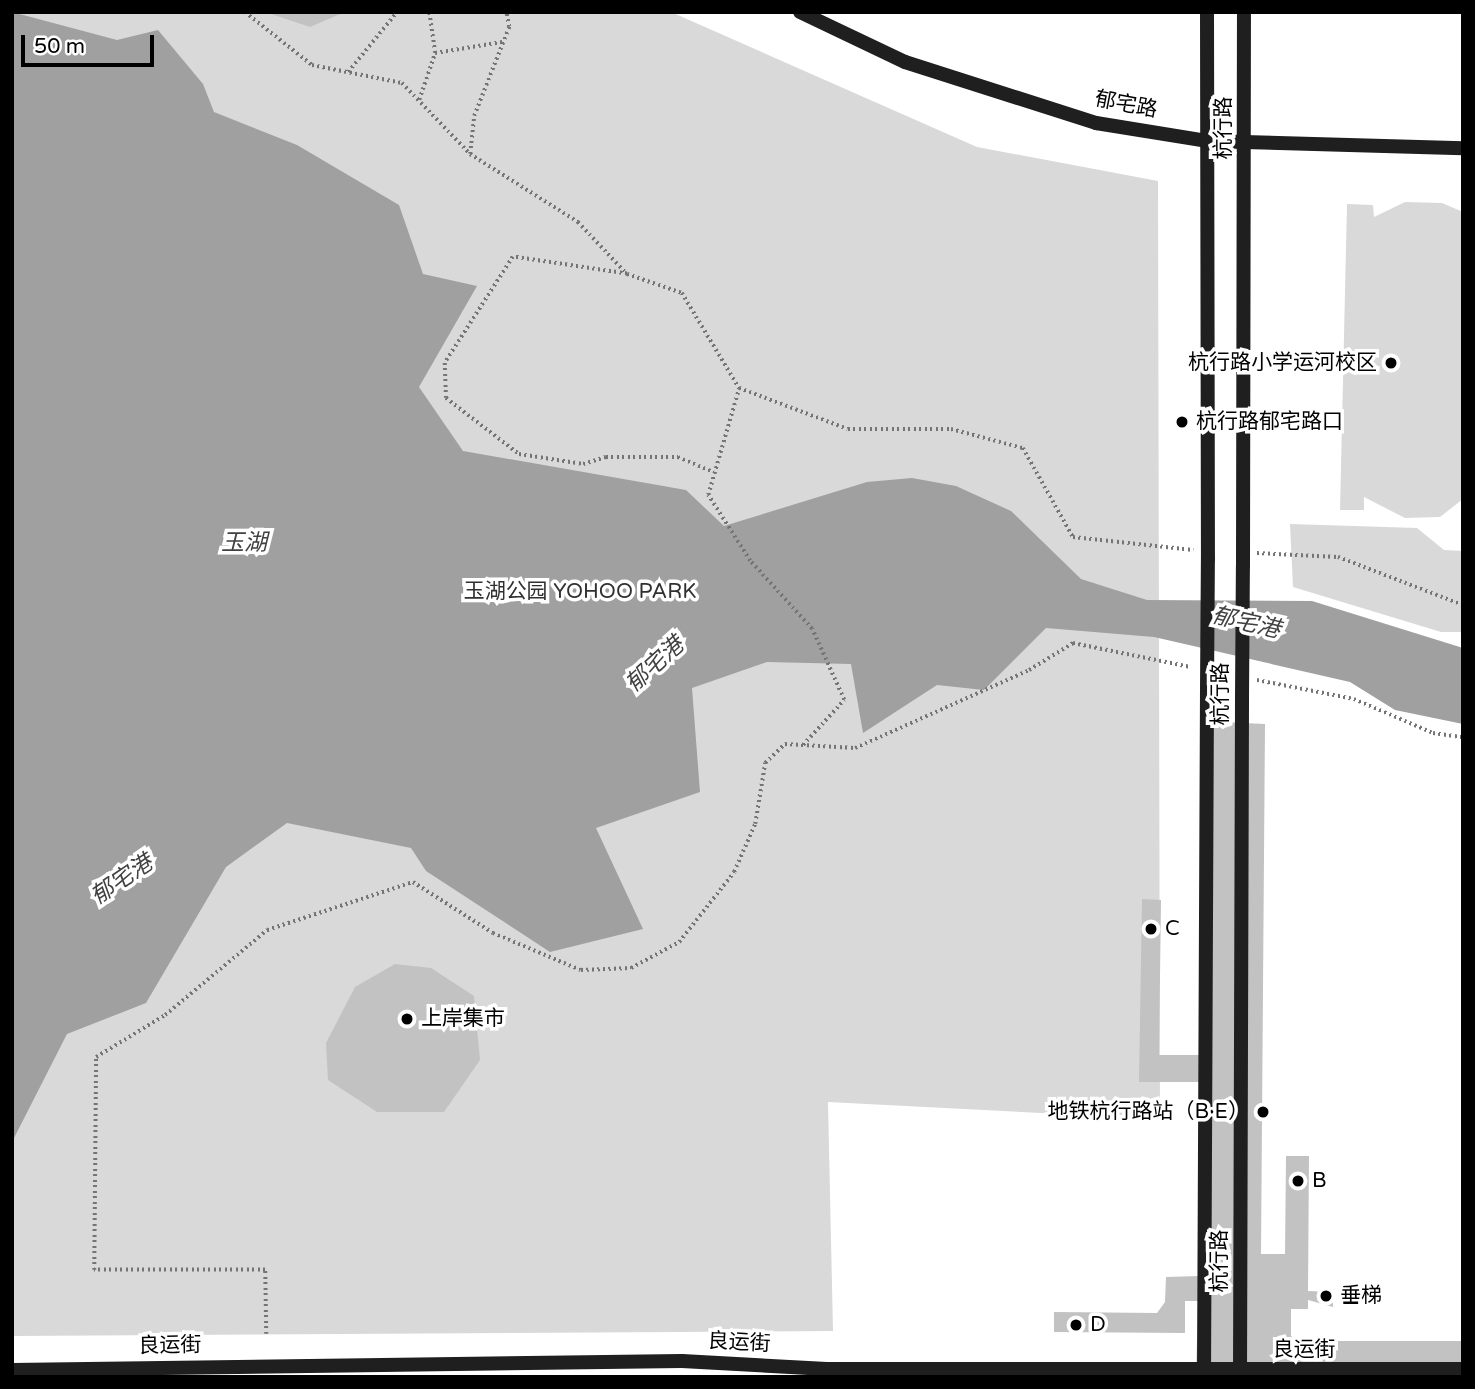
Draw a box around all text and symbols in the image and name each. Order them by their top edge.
scale bar [24,21,158,65]
text: 50 m [34,34,85,59]
street label: 郁宅路 [1093,87,1159,123]
street label: 杭行路 [1211,97,1237,159]
place label: 杭行路小学运河校区 [1188,350,1377,376]
marker: 杭行路小学运河校区 [1383,355,1399,371]
place label: 杭行路郁宅路口 [1196,409,1343,435]
marker: 杭行路郁宅路口 [1174,414,1190,430]
water label: 玉湖 [221,529,267,557]
park label: 玉湖公园 YOHOO PARK [464,579,696,605]
water label: 郁宅港 [1209,602,1283,644]
water label: 郁宅港 [620,632,690,698]
street label: 杭行路 [1208,663,1234,725]
water label: 郁宅港 [86,849,158,911]
place label: C [1165,916,1180,942]
marker: C [1143,921,1159,937]
place label: 上岸集市 [421,1006,505,1032]
marker: 上岸集市 [399,1011,415,1027]
place label: 地铁杭行路站（B·E） [1048,1099,1249,1125]
marker: 地铁杭行路站（B·E） [1255,1104,1271,1120]
place label: B [1312,1168,1327,1194]
marker: B [1290,1173,1306,1189]
street label: 杭行路 [1207,1230,1233,1292]
place label: 垂梯 [1340,1283,1382,1309]
marker: 垂梯 [1318,1288,1334,1304]
place label: D [1090,1312,1106,1338]
marker: D [1068,1317,1084,1333]
street label: 良运街 [707,1329,771,1357]
street label: 良运街 [138,1333,202,1359]
street label: 良运街 [1273,1337,1335,1363]

